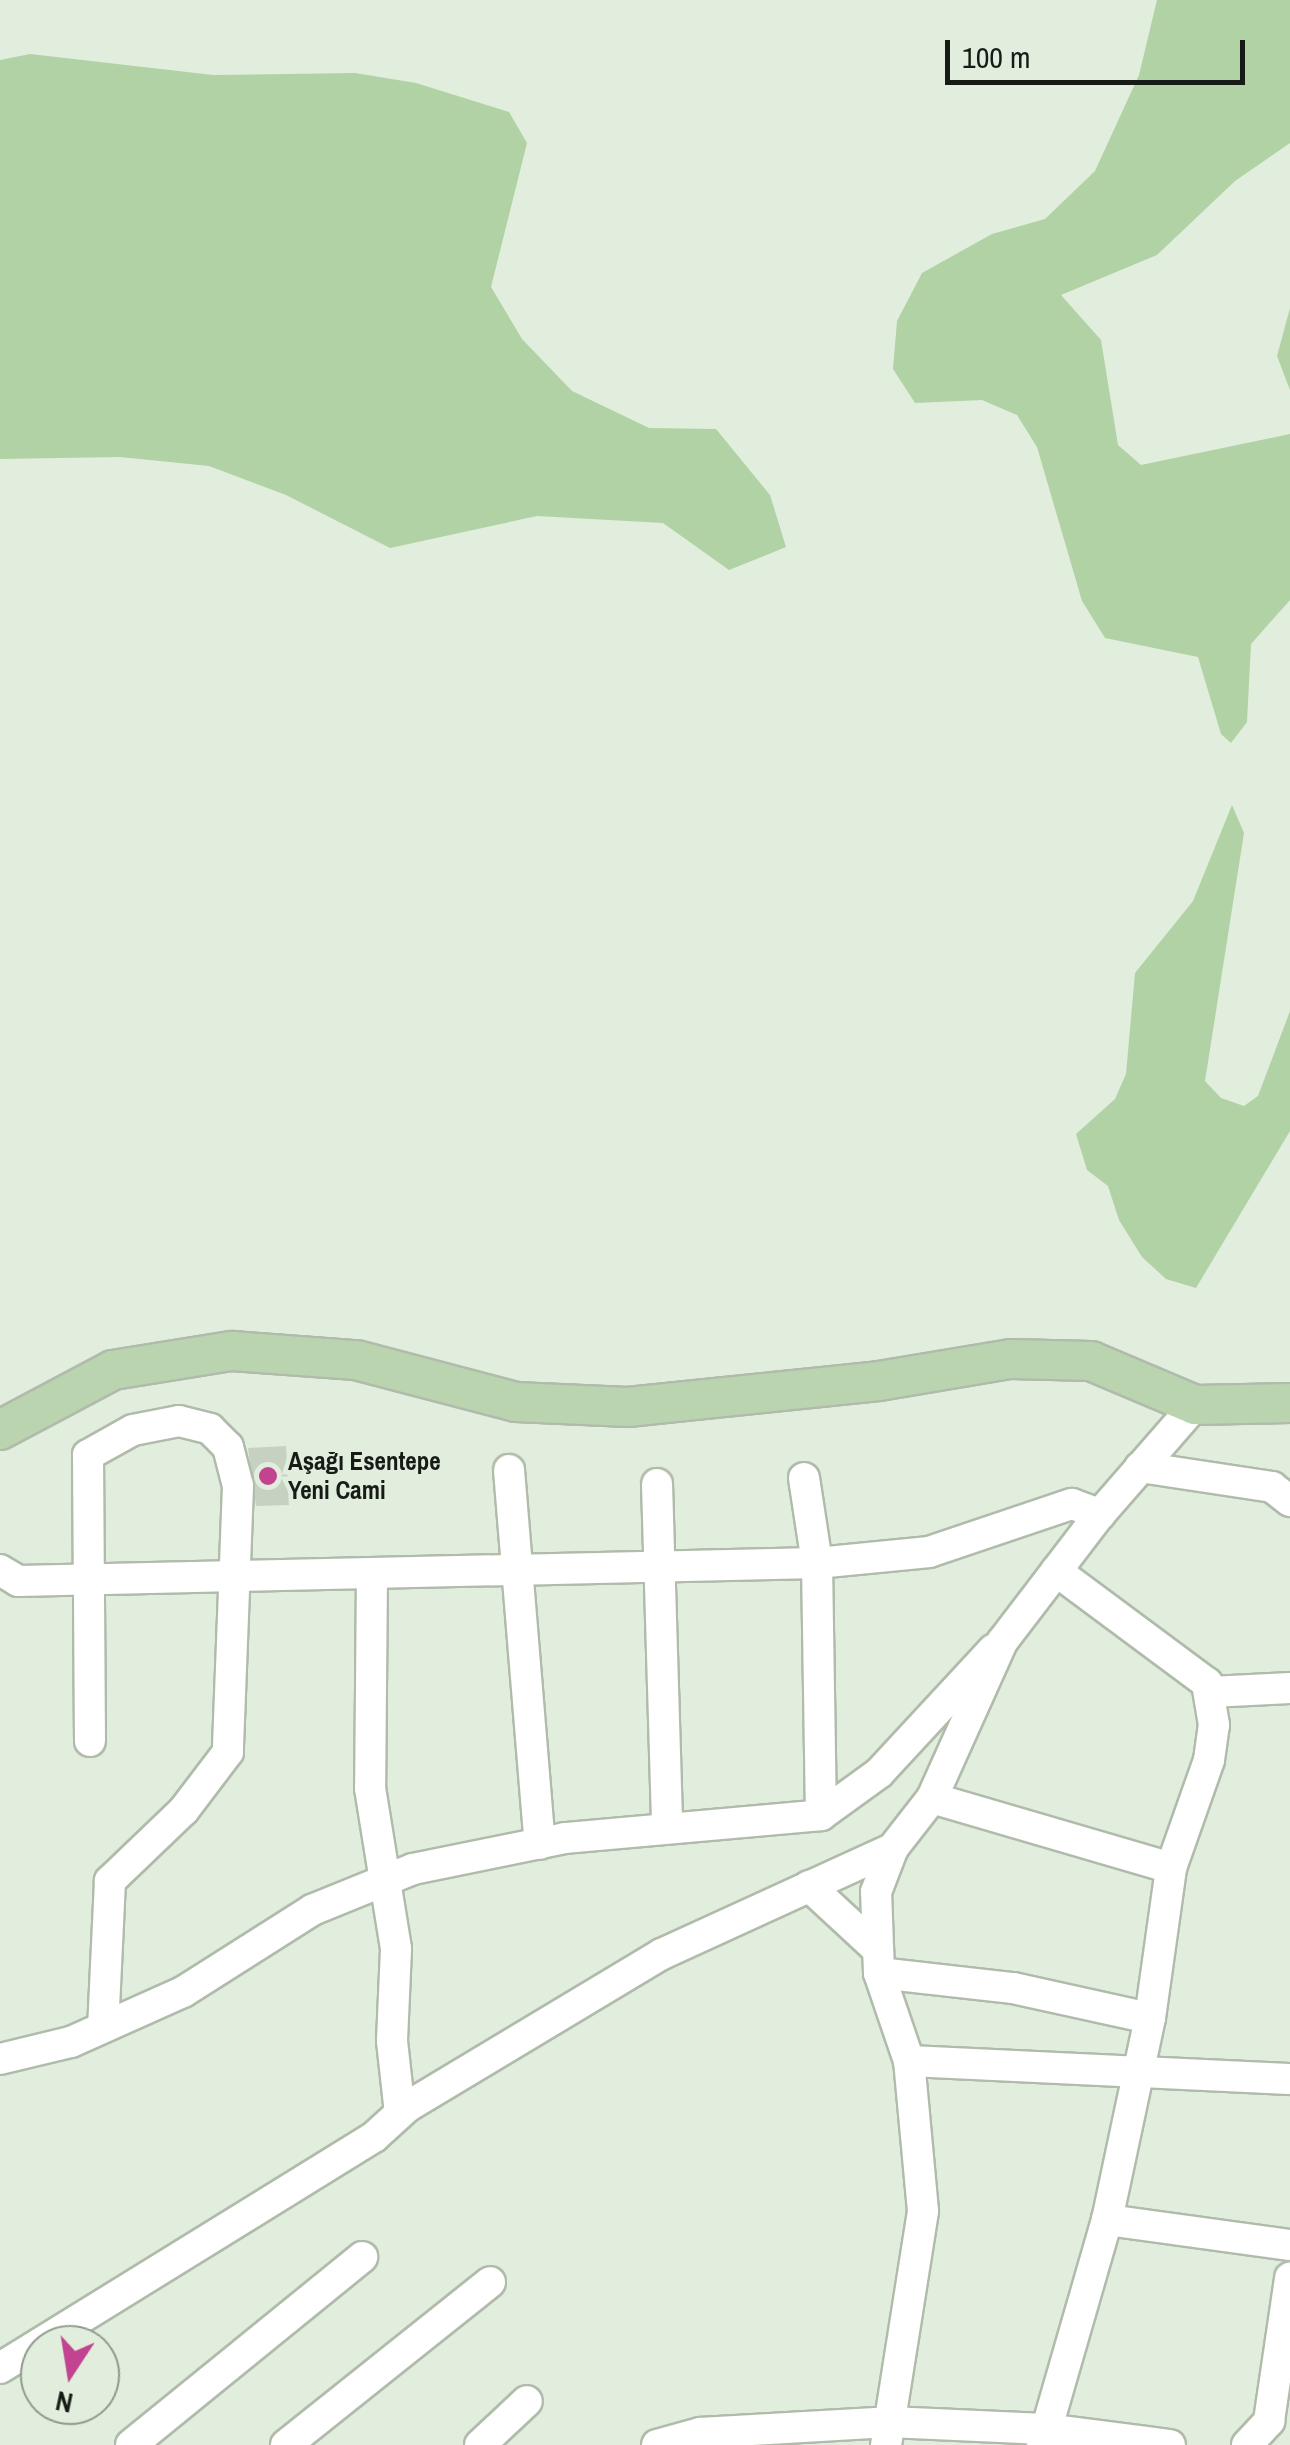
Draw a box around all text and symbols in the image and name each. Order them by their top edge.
scale bar [950,20,1250,82]
text: 100 m [962,37,1030,77]
place label: Aşağı Esentepe Yeni Cami [288,1447,441,1506]
marker: Aşağı Esentepe Yeni Cami [257,1465,279,1487]
north arrow [20,2325,120,2425]
text: N [52,2382,76,2423]

